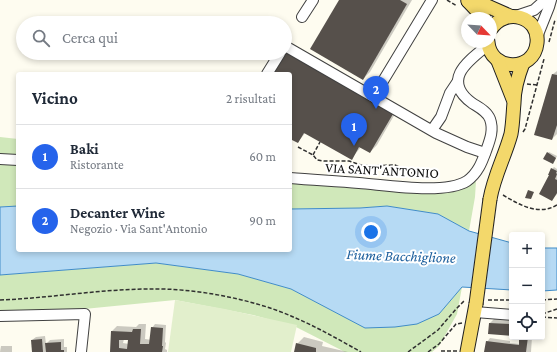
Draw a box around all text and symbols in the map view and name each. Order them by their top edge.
north arrow [461,12,497,48]
search box [16,16,292,60]
icon: search [30,27,52,49]
text: Cerca qui [62,30,118,46]
pin: 2 [363,76,389,109]
text: Vicino [32,89,78,108]
text: 2 risultati [226,91,276,106]
pin: 1 [341,113,367,146]
text: Baki [70,141,99,157]
text: 1 [43,149,47,164]
text: 60 m [249,149,276,164]
text: Ristorante [70,157,124,172]
street label: VIA SANT'ANTONIO [325,159,439,181]
text: Decanter Wine [70,205,165,221]
text: 2 [42,213,48,228]
text: 90 m [249,213,276,228]
text: Negozio · Via Sant'Antonio [70,221,207,236]
your location [361,222,381,242]
map controls [509,232,545,340]
button: + [509,232,545,268]
water label: Fiume Bacchiglione [346,246,456,267]
button: − [509,268,545,304]
button: locate [509,304,545,340]

